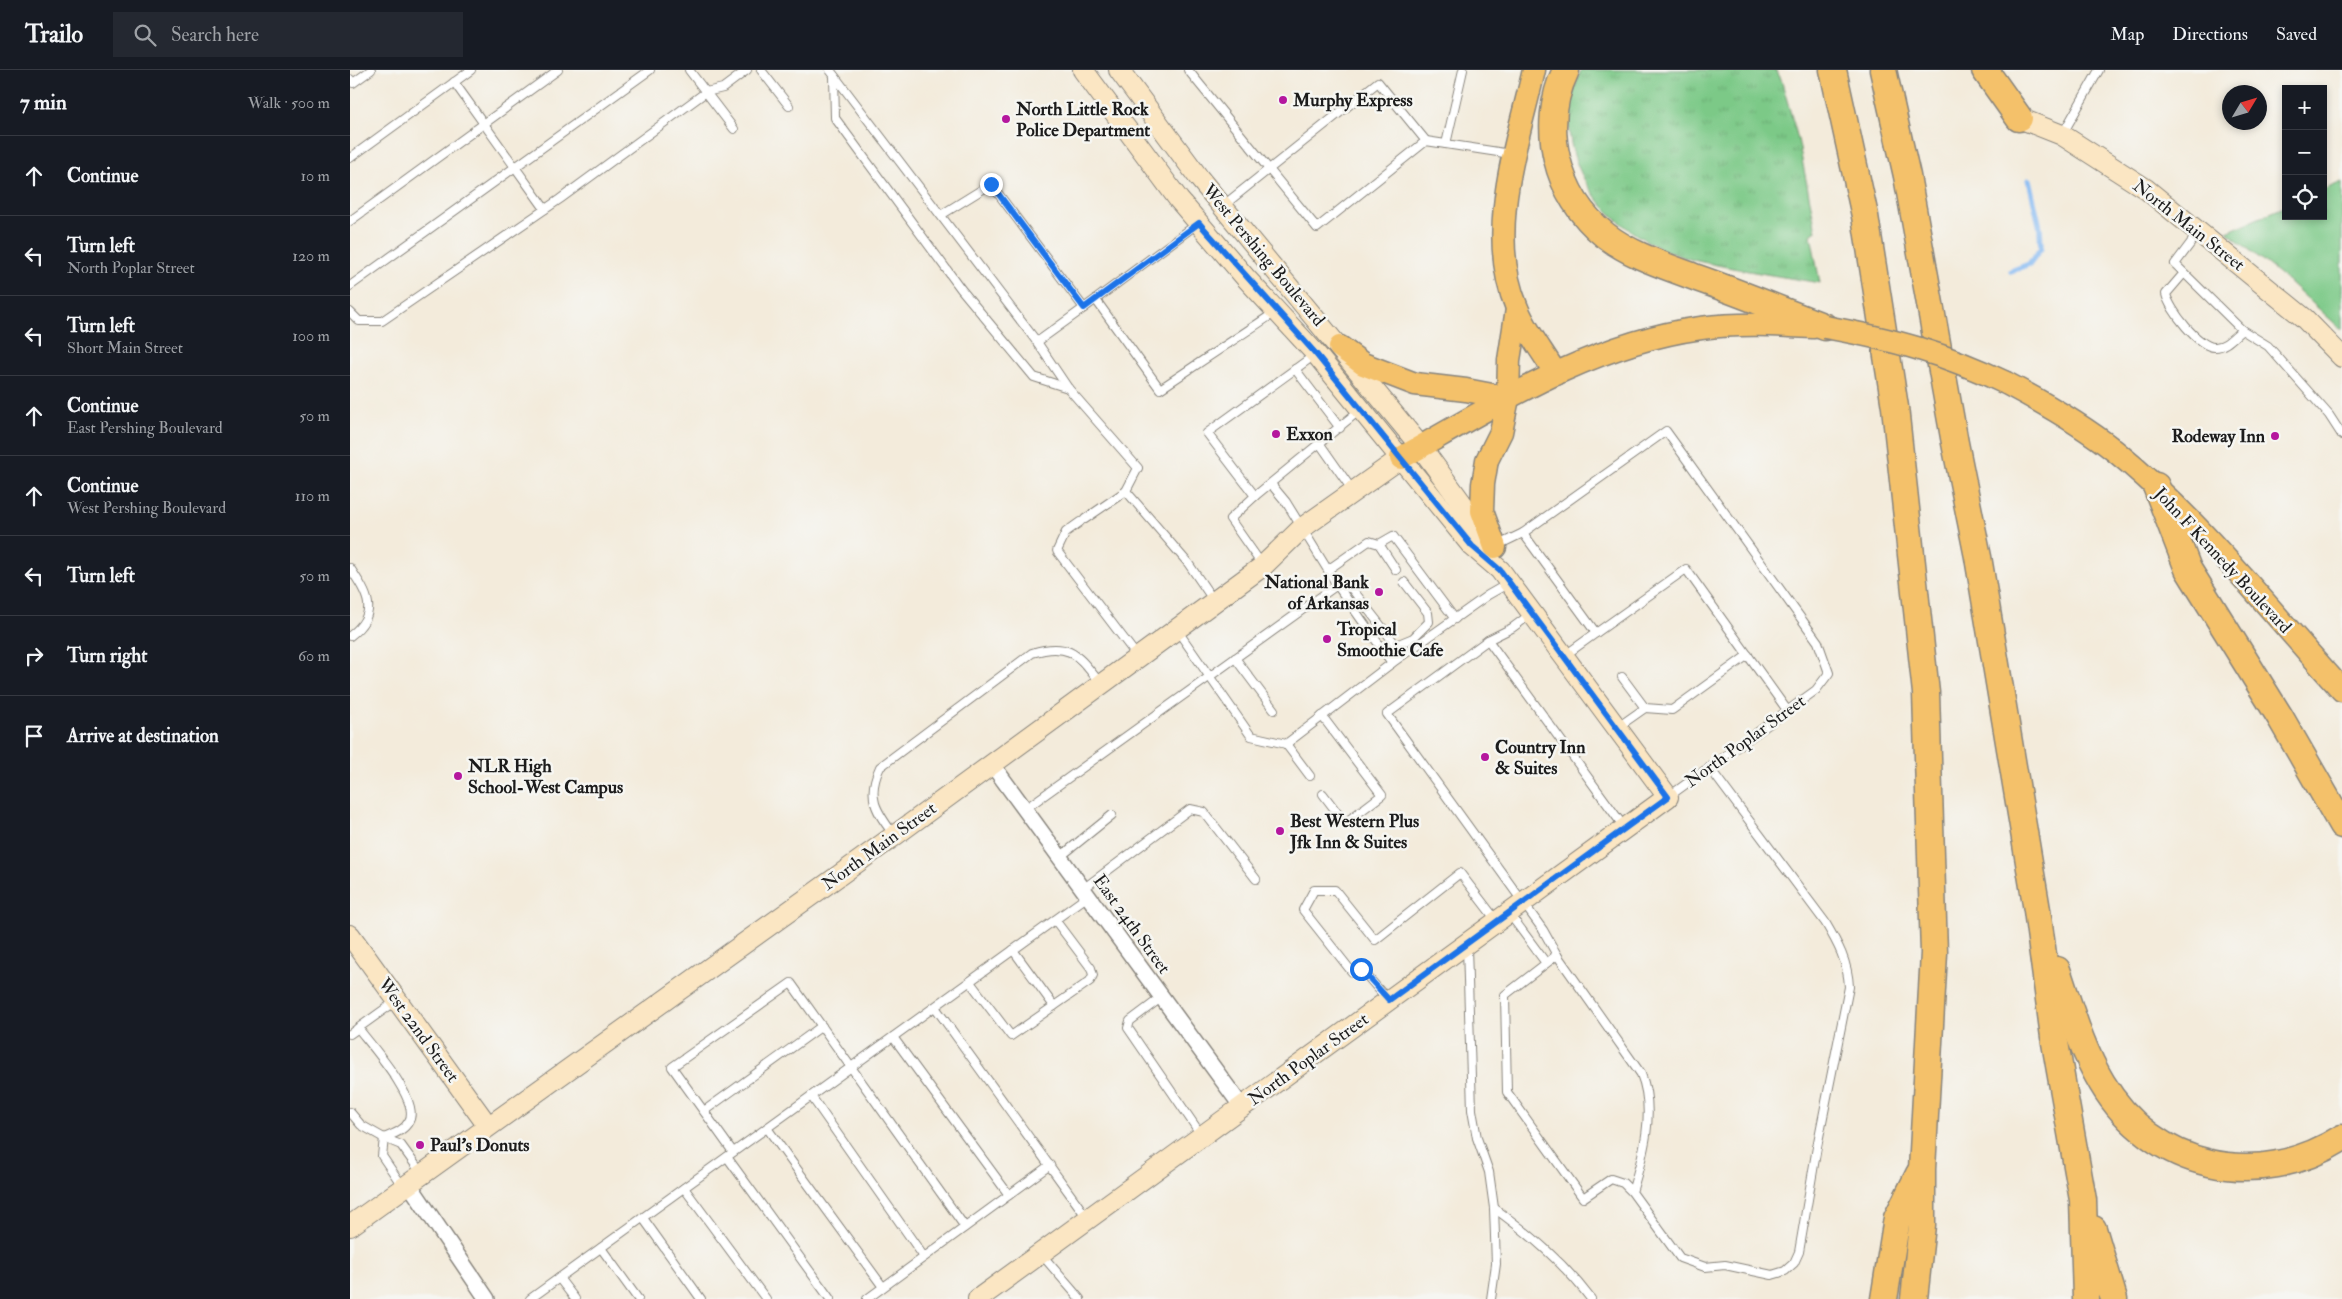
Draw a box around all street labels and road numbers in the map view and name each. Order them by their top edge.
street label: North Main Street [2128,174,2250,276]
street label: West Pershing Boulevard [1197,179,1330,331]
street label: John F Kennedy Boulevard [2148,482,2297,638]
street label: North Poplar Street [1680,690,1810,793]
street label: North Main Street [817,797,941,896]
street label: East 24th Street [1088,870,1176,979]
street label: West 22nd Street [372,973,464,1087]
street label: North Poplar Street [1243,1008,1373,1111]

